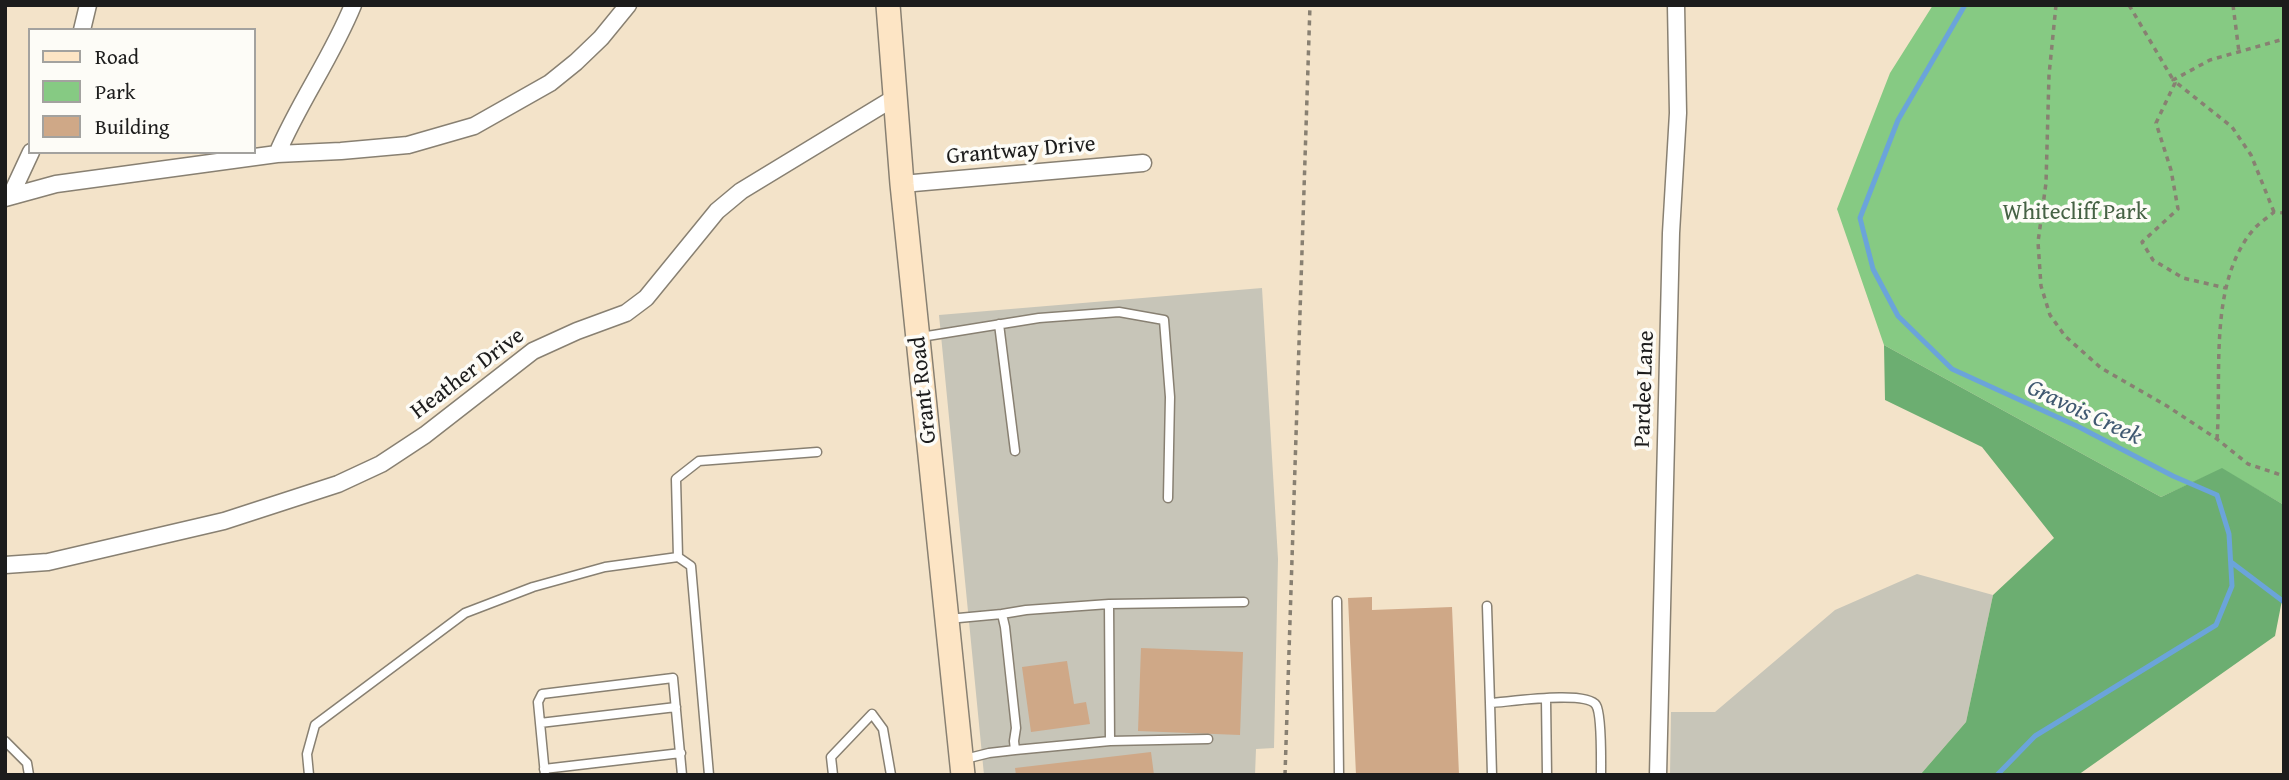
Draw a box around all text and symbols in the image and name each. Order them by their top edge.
legend [28,28,256,154]
text: Road [95,41,139,72]
text: Park [95,76,136,107]
text: Building [95,111,169,142]
street label: Grantway Drive [945,131,1097,171]
park label: Whitecliff Park [2003,199,2147,227]
street label: Heather Drive [406,322,530,426]
street label: Pardee Lane [1629,330,1661,448]
street label: Grant Road [905,335,943,445]
water label: Gravois Creek [2022,374,2146,452]

